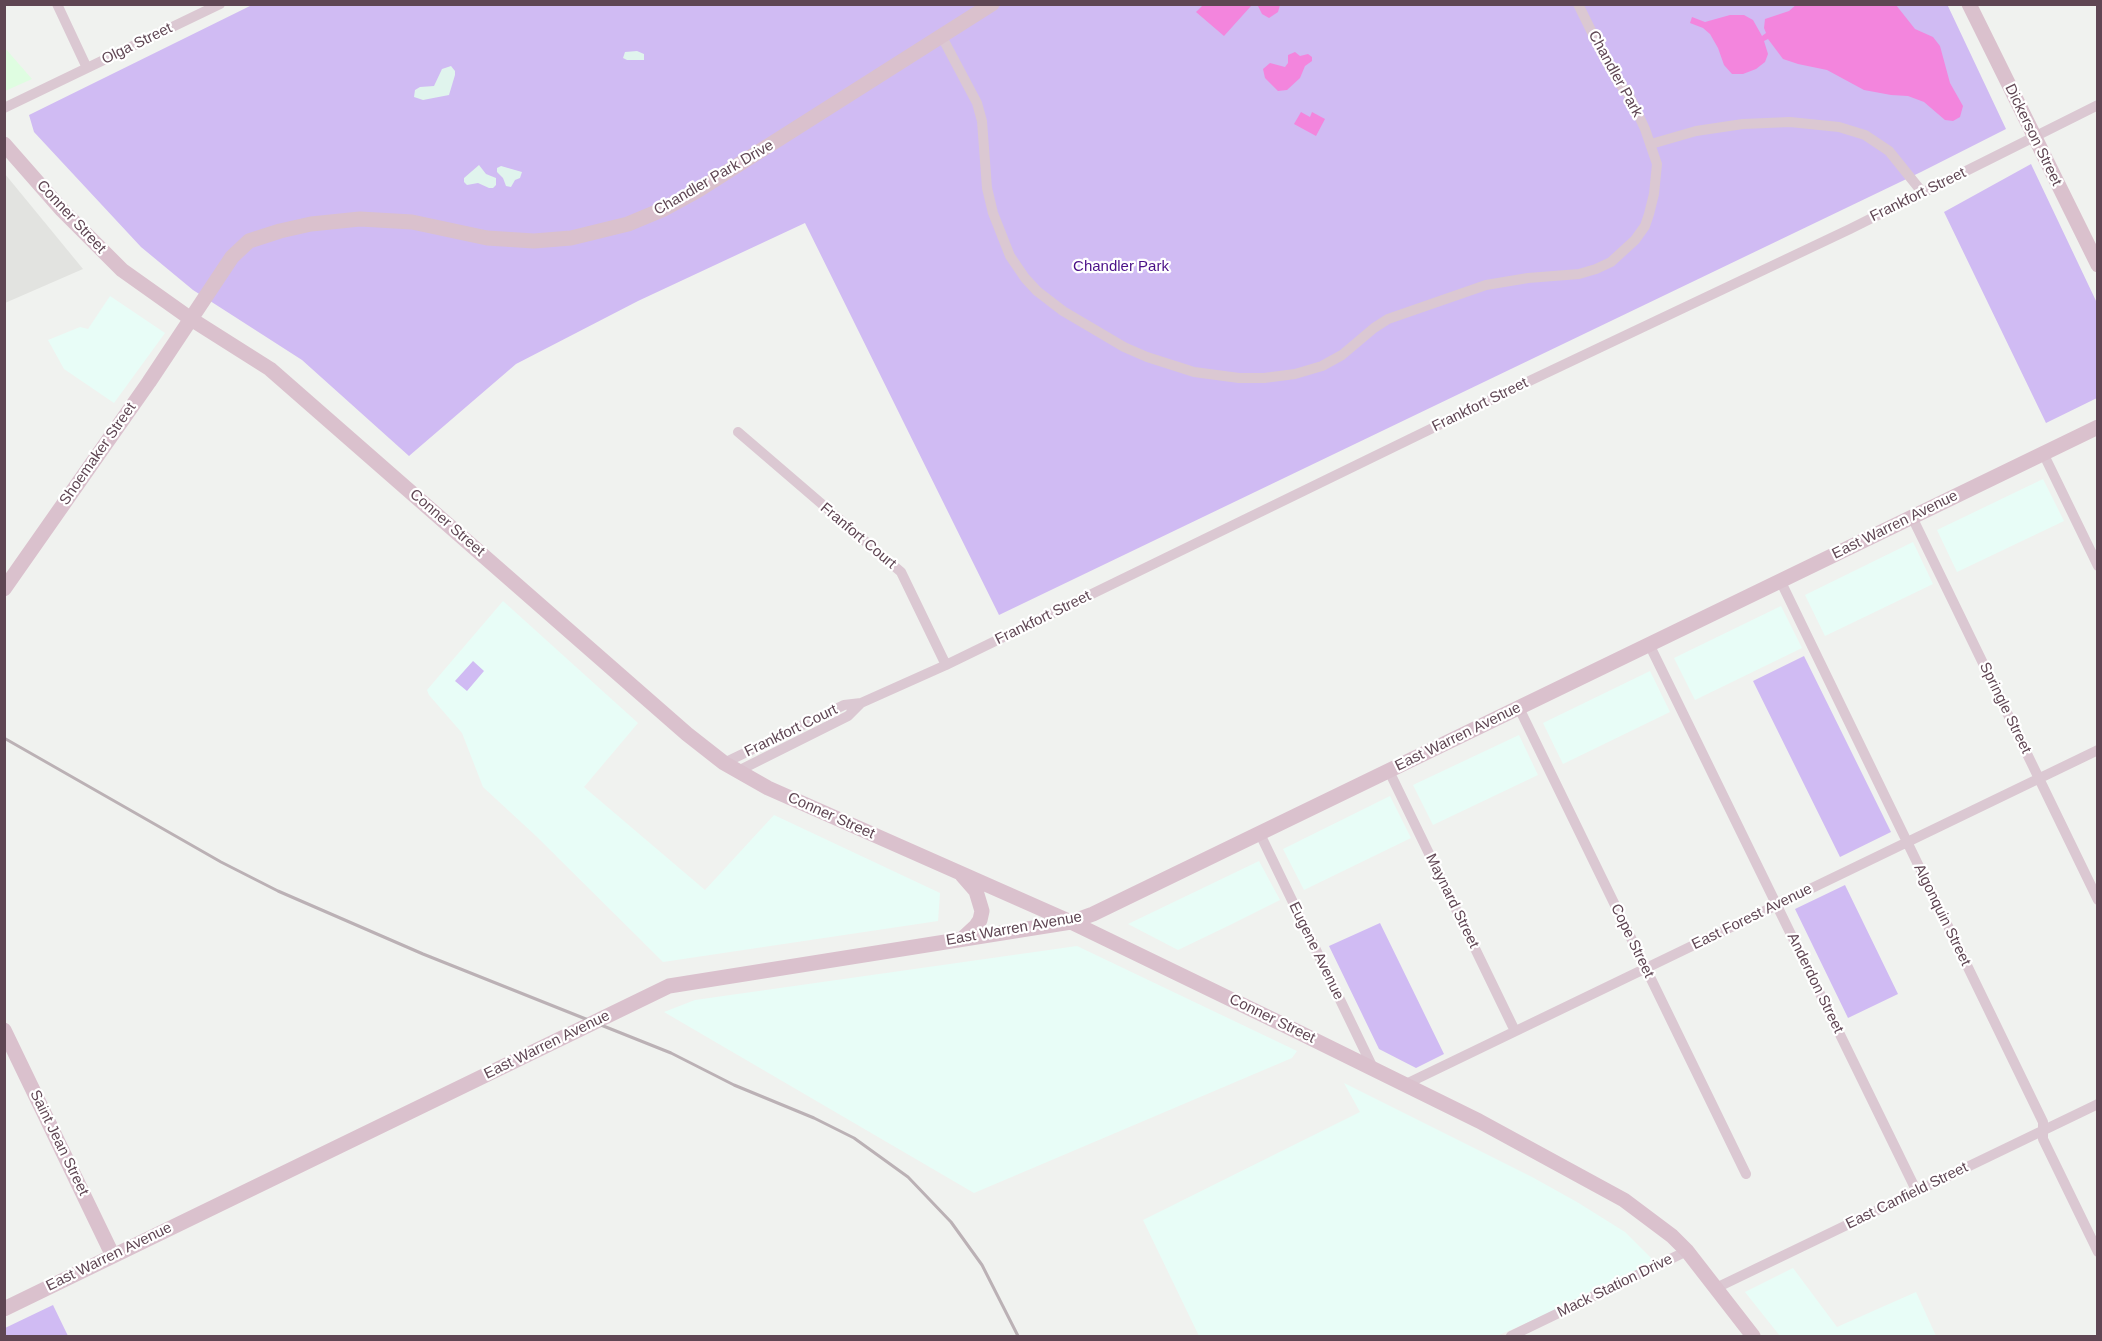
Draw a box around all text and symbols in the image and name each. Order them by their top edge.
street label: Olga Street [99,19,175,69]
street label: Chandler Park [1584,28,1646,120]
street label: Dickerson Street [2001,81,2065,189]
street label: Chandler Park Drive [651,136,777,220]
street label: Frankfort Street [1867,164,1969,226]
street label: Conner Street [33,177,109,257]
park label: Chandler Park [1073,258,1169,276]
street label: Frankfort Street [1429,374,1531,436]
street label: Shoemaker Street [56,399,140,509]
street label: Conner Street [406,486,488,560]
street label: East Warren Avenue [1829,487,1961,563]
street label: Franfort Court [816,499,900,573]
street label: Frankfort Street [992,587,1094,649]
street label: Springle Street [1975,659,2035,757]
street label: East Warren Avenue [1392,699,1524,775]
street label: Frankfort Court [742,701,840,761]
street label: Conner Street [785,789,877,843]
street label: Maynard Street [1421,851,1483,951]
street label: Algonquin Street [1910,861,1974,969]
street label: East Forest Avenue [1689,880,1815,954]
street label: Eugene Avenue [1285,899,1347,1003]
street label: Cope Street [1606,901,1658,981]
street label: East Warren Avenue [945,908,1083,950]
street label: Anderdon Street [1783,930,1847,1036]
street label: Conner Street [1226,990,1318,1048]
street label: East Warren Avenue [481,1007,613,1083]
street label: Saint Jean Street [26,1087,92,1199]
street label: East Canfield Street [1843,1159,1971,1233]
street label: East Warren Avenue [43,1219,175,1295]
street label: Mack Station Drive [1554,1250,1676,1322]

